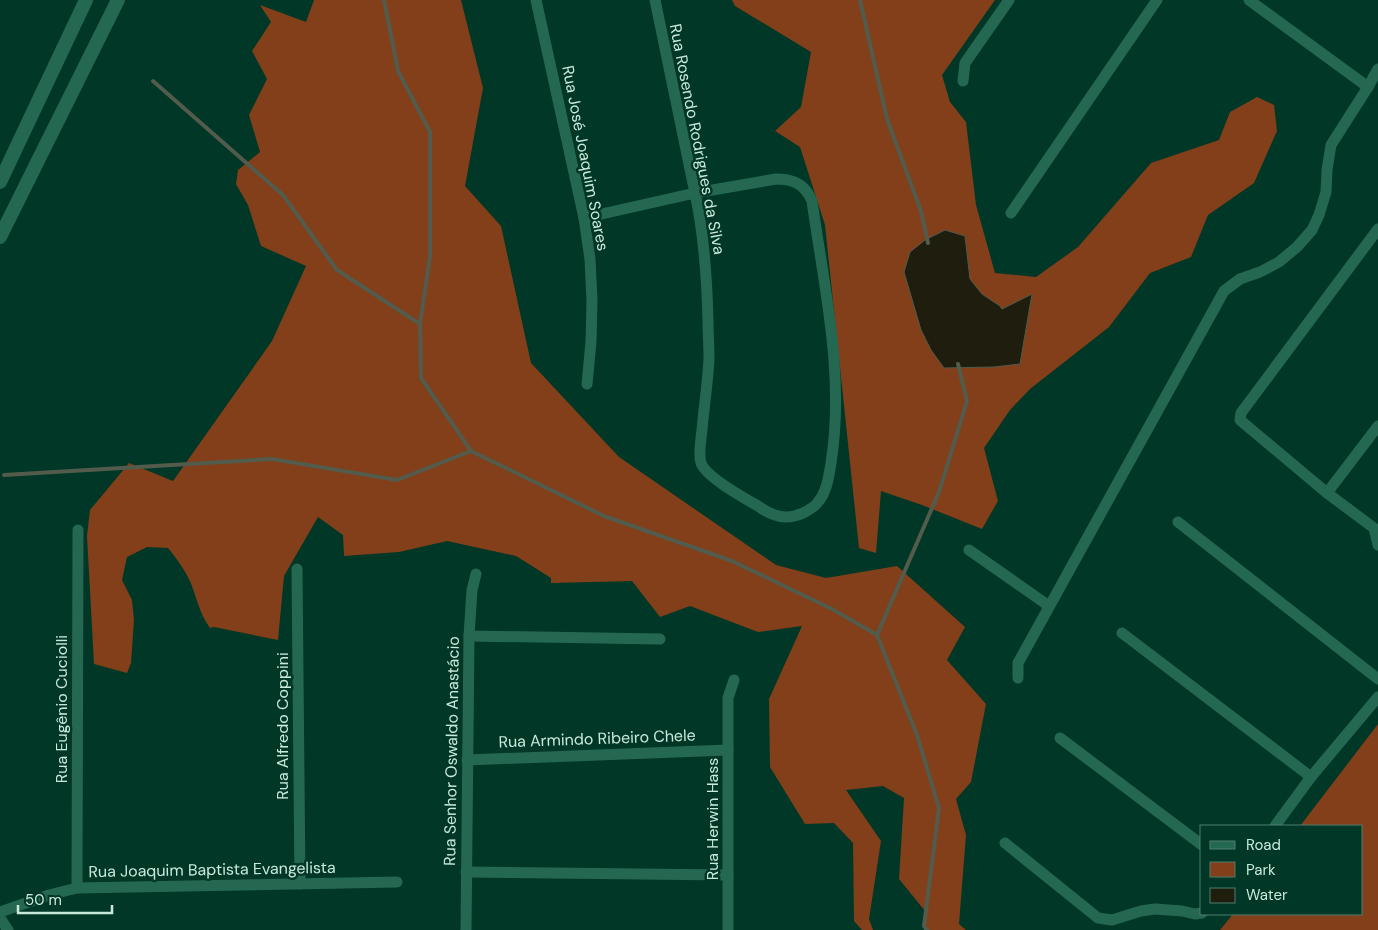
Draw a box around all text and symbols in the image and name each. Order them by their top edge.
street label: Rua Rosendo Rodrigues da Silva [665,22,730,256]
street label: Rua José Joaquim Soares [557,64,614,253]
street label: Rua Eugênio Cuciolli [51,635,72,783]
street label: Rua Senhor Oswaldo Anastácio [439,636,464,866]
street label: Rua Alfredo Coppini [272,652,293,800]
street label: Rua Armindo Ribeiro Chele [498,725,696,752]
street label: Rua Herwin Hass [702,758,723,880]
legend [1200,825,1363,915]
text: Road [1246,835,1281,855]
street label: Rua Joaquim Baptista Evangelista [88,857,336,882]
text: Park [1246,860,1276,880]
scale bar [18,882,111,914]
text: Water [1246,885,1288,905]
text: 50 m [25,890,62,910]

